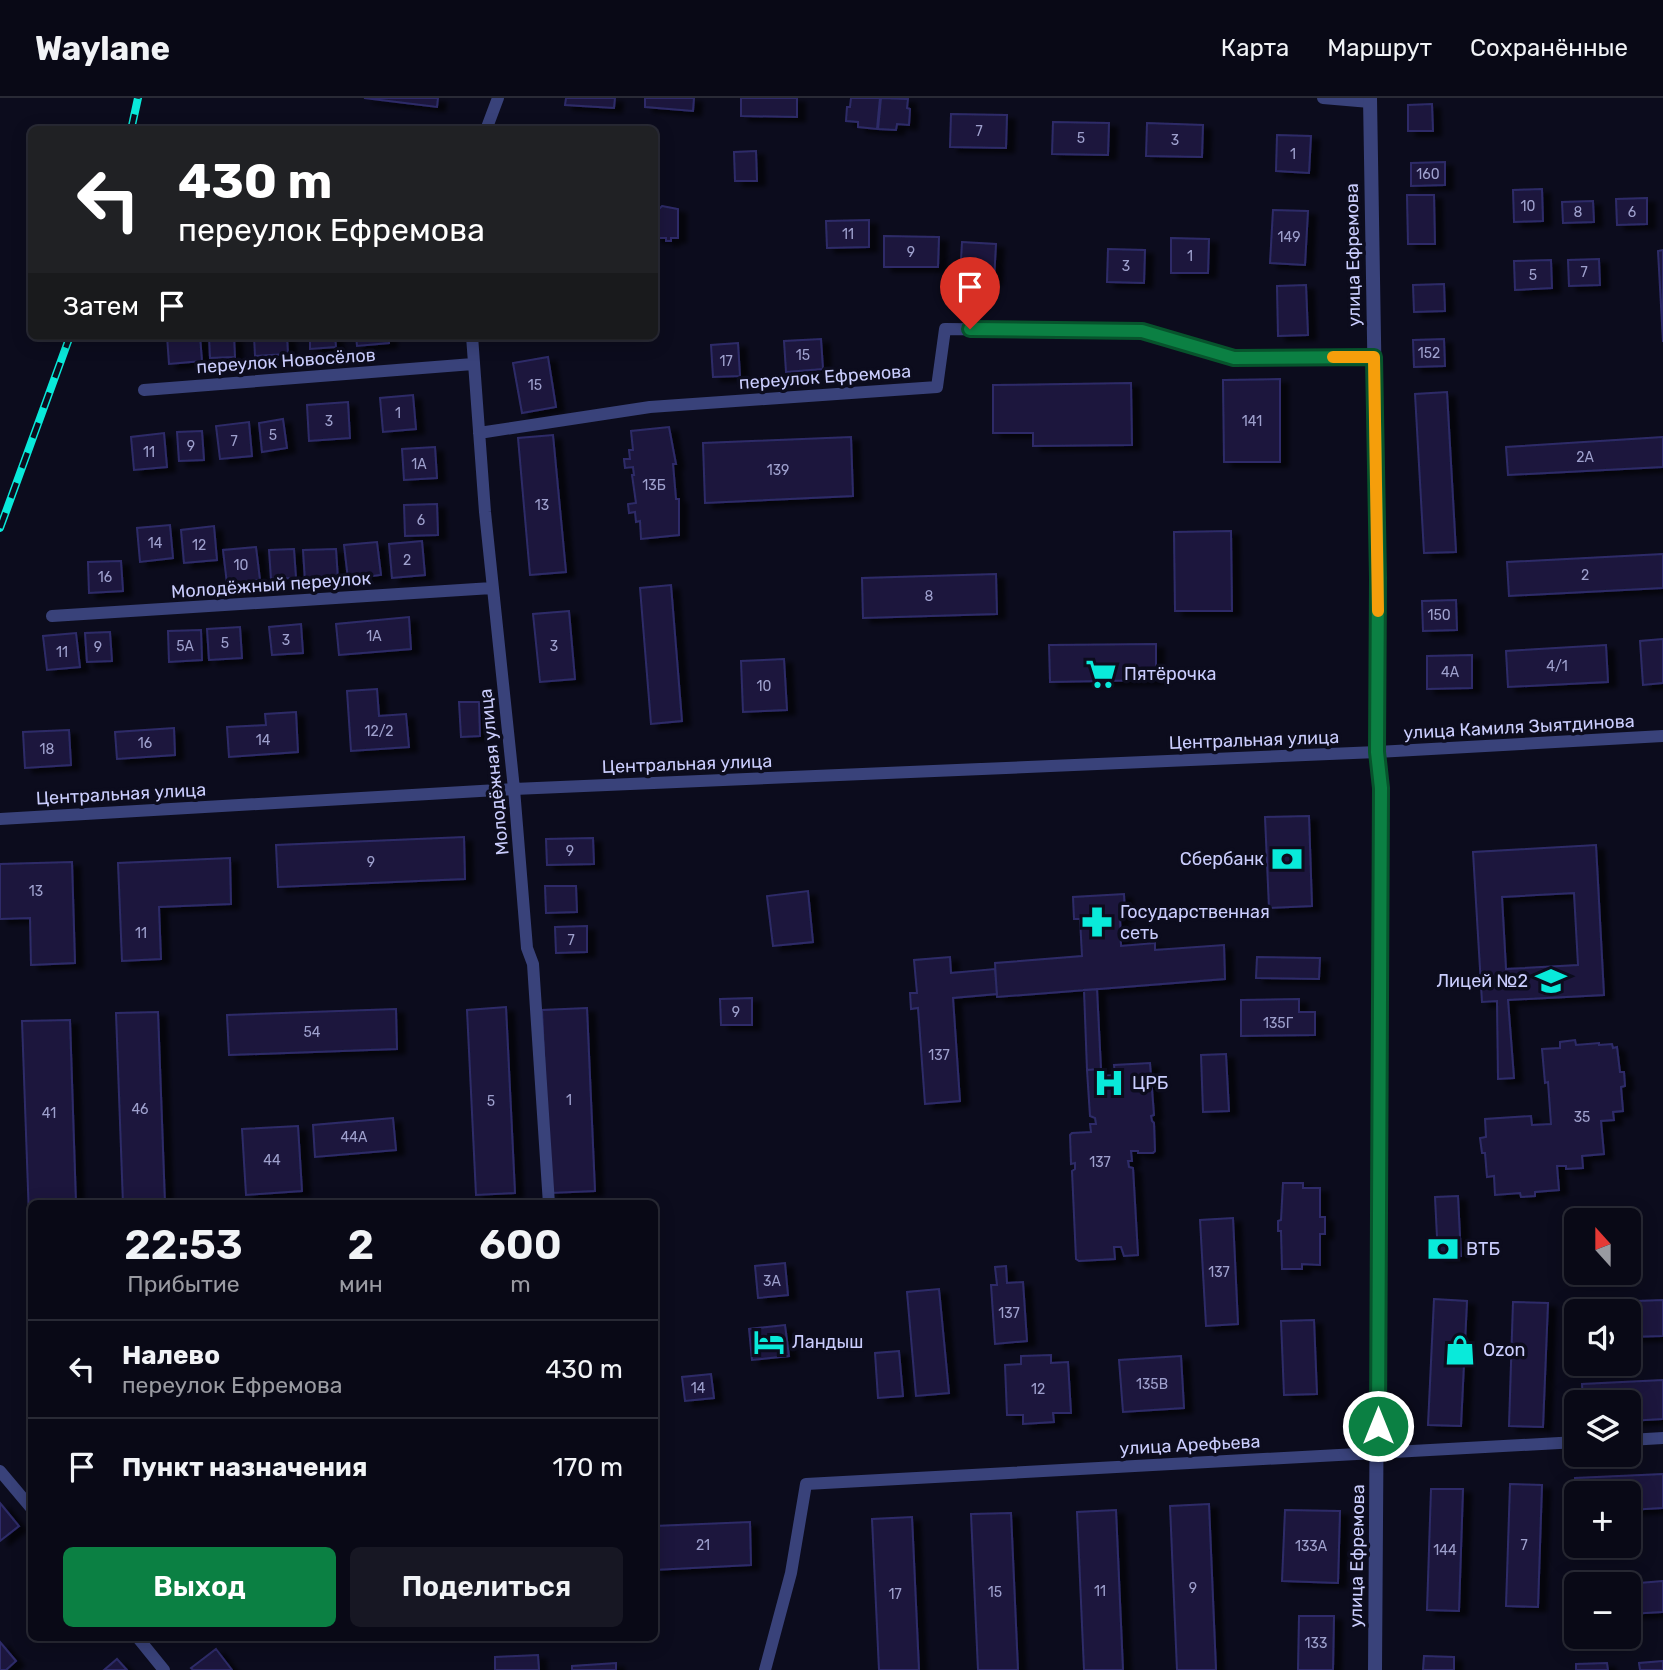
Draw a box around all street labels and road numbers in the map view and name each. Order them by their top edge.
street label: улица Ефремова [1341,183,1365,327]
street label: переулок Новосёлов [196,344,376,378]
street label: переулок Ефремова [738,360,912,394]
street label: Молодёжный переулок [170,567,372,603]
street label: Молодёжная улица [474,688,514,856]
street label: улица Камиля Зыятдинова [1403,710,1635,744]
street label: Центральная улица [1168,726,1340,754]
street label: Центральная улица [601,750,773,778]
street label: Центральная улица [35,779,207,809]
street label: улица Арефьева [1119,1430,1261,1460]
street label: улица Ефремова [1345,1484,1369,1628]

